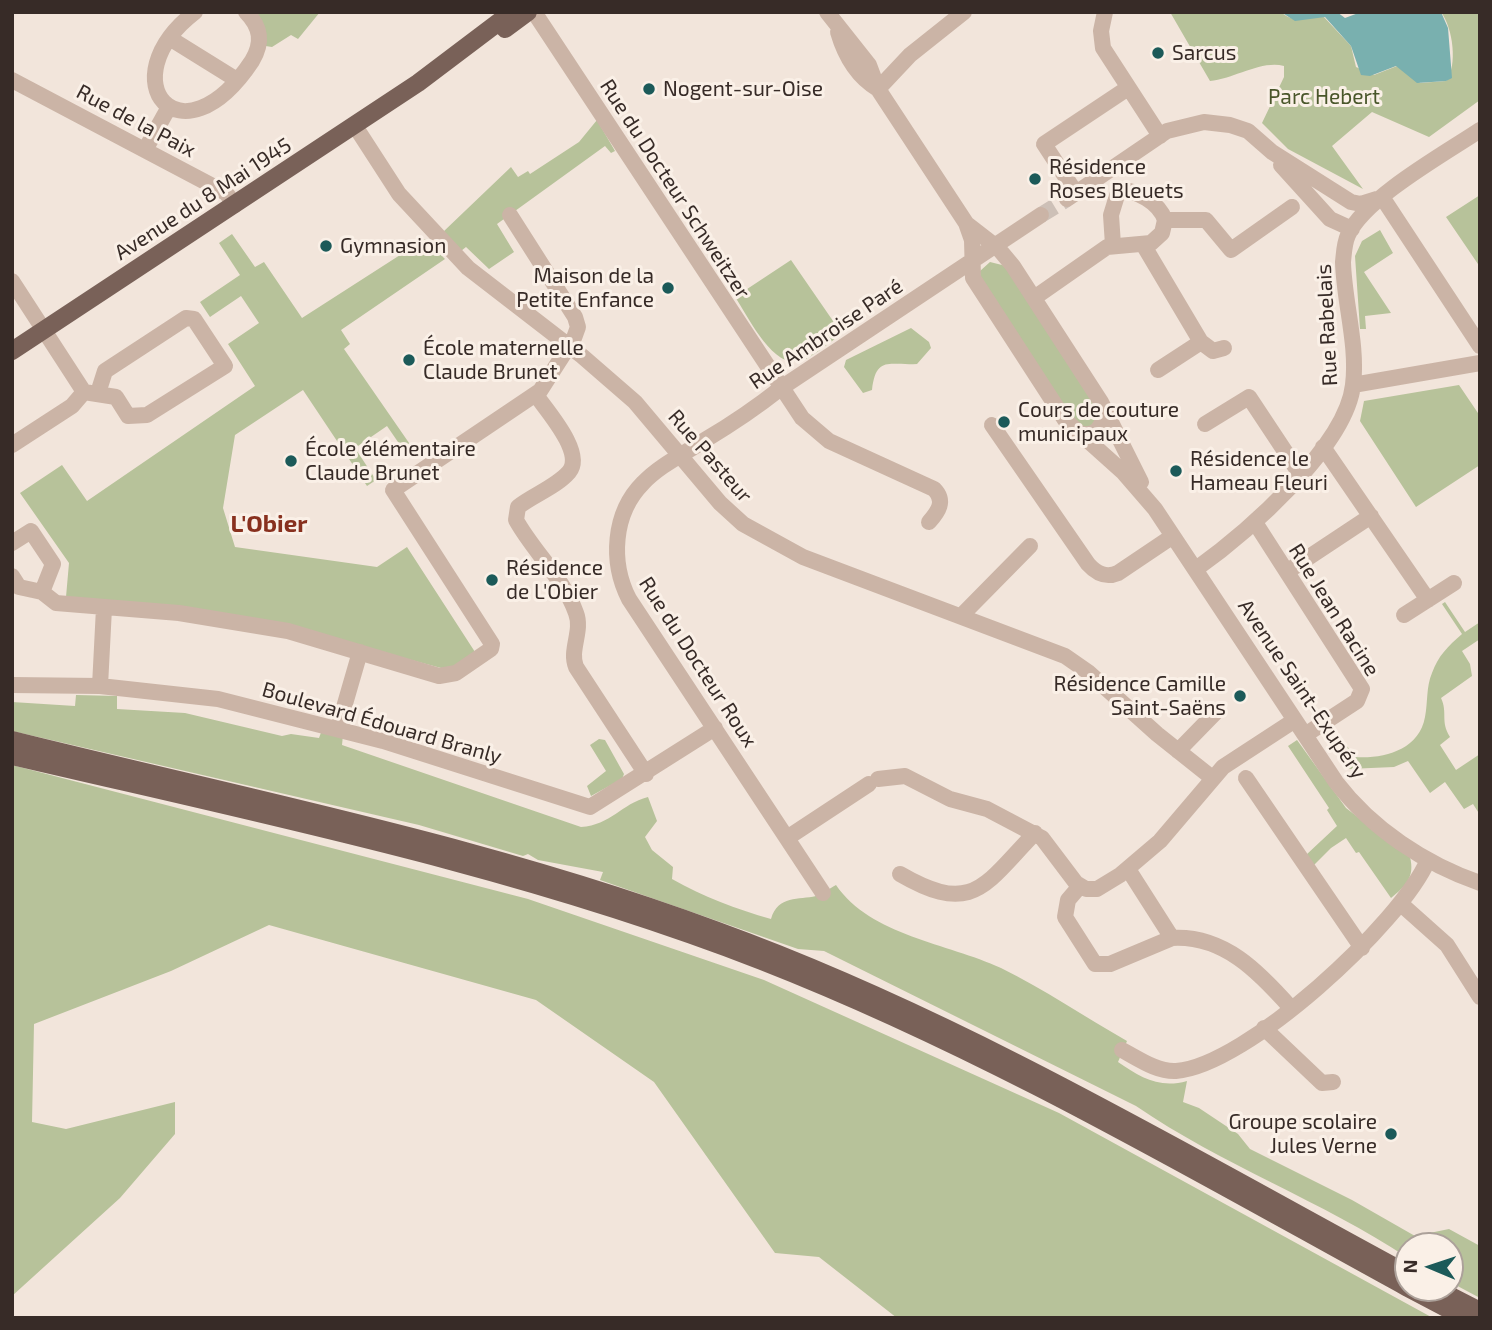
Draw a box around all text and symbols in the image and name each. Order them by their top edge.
place label: Sarcus [1172,40,1236,66]
marker: Sarcus [1150,45,1166,61]
street label: Rue du Docteur Schweitzer [595,75,755,303]
place label: Nogent-sur-Oise [663,76,823,102]
street label: Rue de la Paix [72,79,200,163]
marker: Nogent-sur-Oise [641,81,657,97]
park label: Parc Hebert [1268,84,1380,110]
street label: Avenue du 8 Mai 1945 [110,132,296,266]
place label: Résidence Roses Bleuets [1049,154,1184,204]
marker: Résidence Roses Bleuets [1027,171,1043,187]
place label: Gymnasion [340,233,446,259]
marker: Gymnasion [318,238,334,254]
place label: Maison de la Petite Enfance [516,263,654,313]
street label: Rue Rabelais [1311,263,1343,387]
street label: Rue Ambroise Paré [745,273,907,395]
marker: Maison de la Petite Enfance [660,280,676,296]
place label: École maternelle Claude Brunet [423,335,584,385]
marker: École maternelle Claude Brunet [401,352,417,368]
place label: Cours de couture municipaux [1018,397,1179,447]
street label: Rue Pasteur [663,404,757,508]
marker: Cours de couture municipaux [996,414,1012,430]
place label: École élémentaire Claude Brunet [305,436,476,486]
place label: Résidence le Hameau Fleuri [1190,446,1328,496]
marker: École élémentaire Claude Brunet [283,453,299,469]
marker: Résidence le Hameau Fleuri [1168,463,1184,479]
district label: L'Obier [231,510,307,538]
street label: Rue Jean Racine [1283,539,1385,681]
place label: Résidence de L'Obier [506,555,603,605]
marker: Résidence de L'Obier [484,572,500,588]
street label: Rue du Docteur Roux [634,572,762,752]
street label: Avenue Saint-Exupéry [1233,595,1371,783]
place label: Résidence Camille Saint-Saëns [1054,671,1226,721]
street label: Boulevard Édouard Branly [259,677,505,769]
marker: Résidence Camille Saint-Saëns [1232,688,1248,704]
place label: Groupe scolaire Jules Verne [1229,1109,1377,1159]
marker: Groupe scolaire Jules Verne [1383,1126,1399,1142]
north arrow [1394,1232,1464,1302]
text: N [1398,1259,1421,1274]

